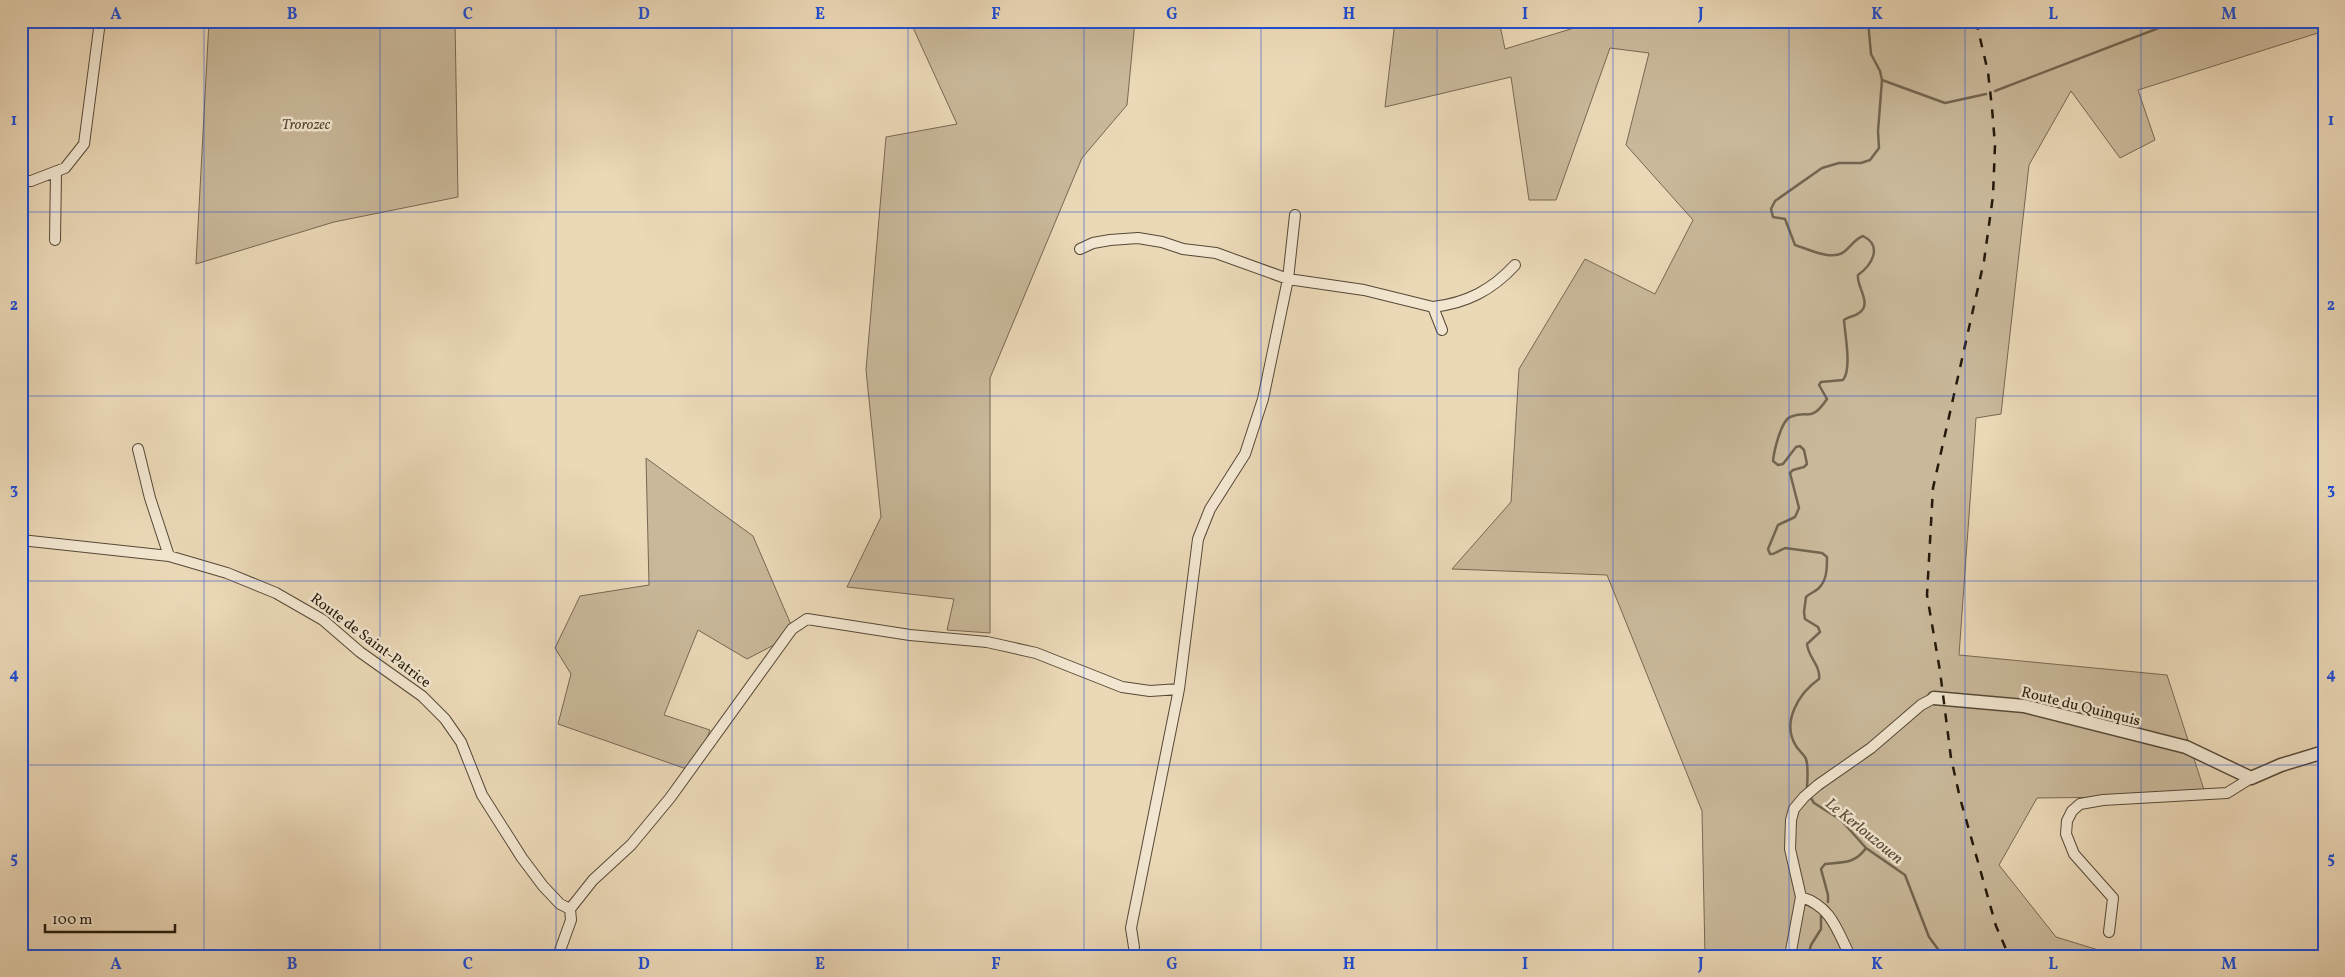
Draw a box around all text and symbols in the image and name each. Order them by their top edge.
text: A [110,4,122,26]
text: B [287,4,298,26]
text: C [463,4,473,26]
text: D [638,4,650,26]
text: E [815,4,825,26]
text: F [991,4,1001,26]
text: G [1166,4,1178,26]
text: H [1343,4,1355,26]
text: I [1522,4,1528,26]
text: J [1697,4,1704,26]
text: K [1871,4,1883,26]
text: L [2048,4,2058,26]
text: M [2221,4,2237,26]
text: 1 [11,110,17,132]
text: 1 [2328,110,2334,132]
park label: Trorozec [282,115,331,136]
text: 2 [10,295,18,317]
text: 2 [2327,295,2335,317]
text: 3 [10,479,18,501]
text: 3 [2327,479,2335,501]
street label: Route de Saint-Patrice [305,589,435,694]
text: 4 [9,664,19,686]
text: 4 [2326,664,2336,686]
street label: Route du Quinquis [2019,683,2142,732]
water label: Le Kerlouzouen [1820,793,1907,870]
text: 5 [10,848,18,870]
text: 5 [2327,848,2335,870]
scale bar [45,902,175,934]
text: 100 m [52,910,92,931]
text: A [110,954,122,976]
text: B [287,954,298,976]
text: C [463,954,473,976]
text: D [638,954,650,976]
text: E [815,954,825,976]
text: F [991,954,1001,976]
text: G [1166,954,1178,976]
text: H [1343,954,1355,976]
text: I [1522,954,1528,976]
text: J [1697,954,1704,976]
text: K [1871,954,1883,976]
text: L [2048,954,2058,976]
text: M [2221,954,2237,976]

